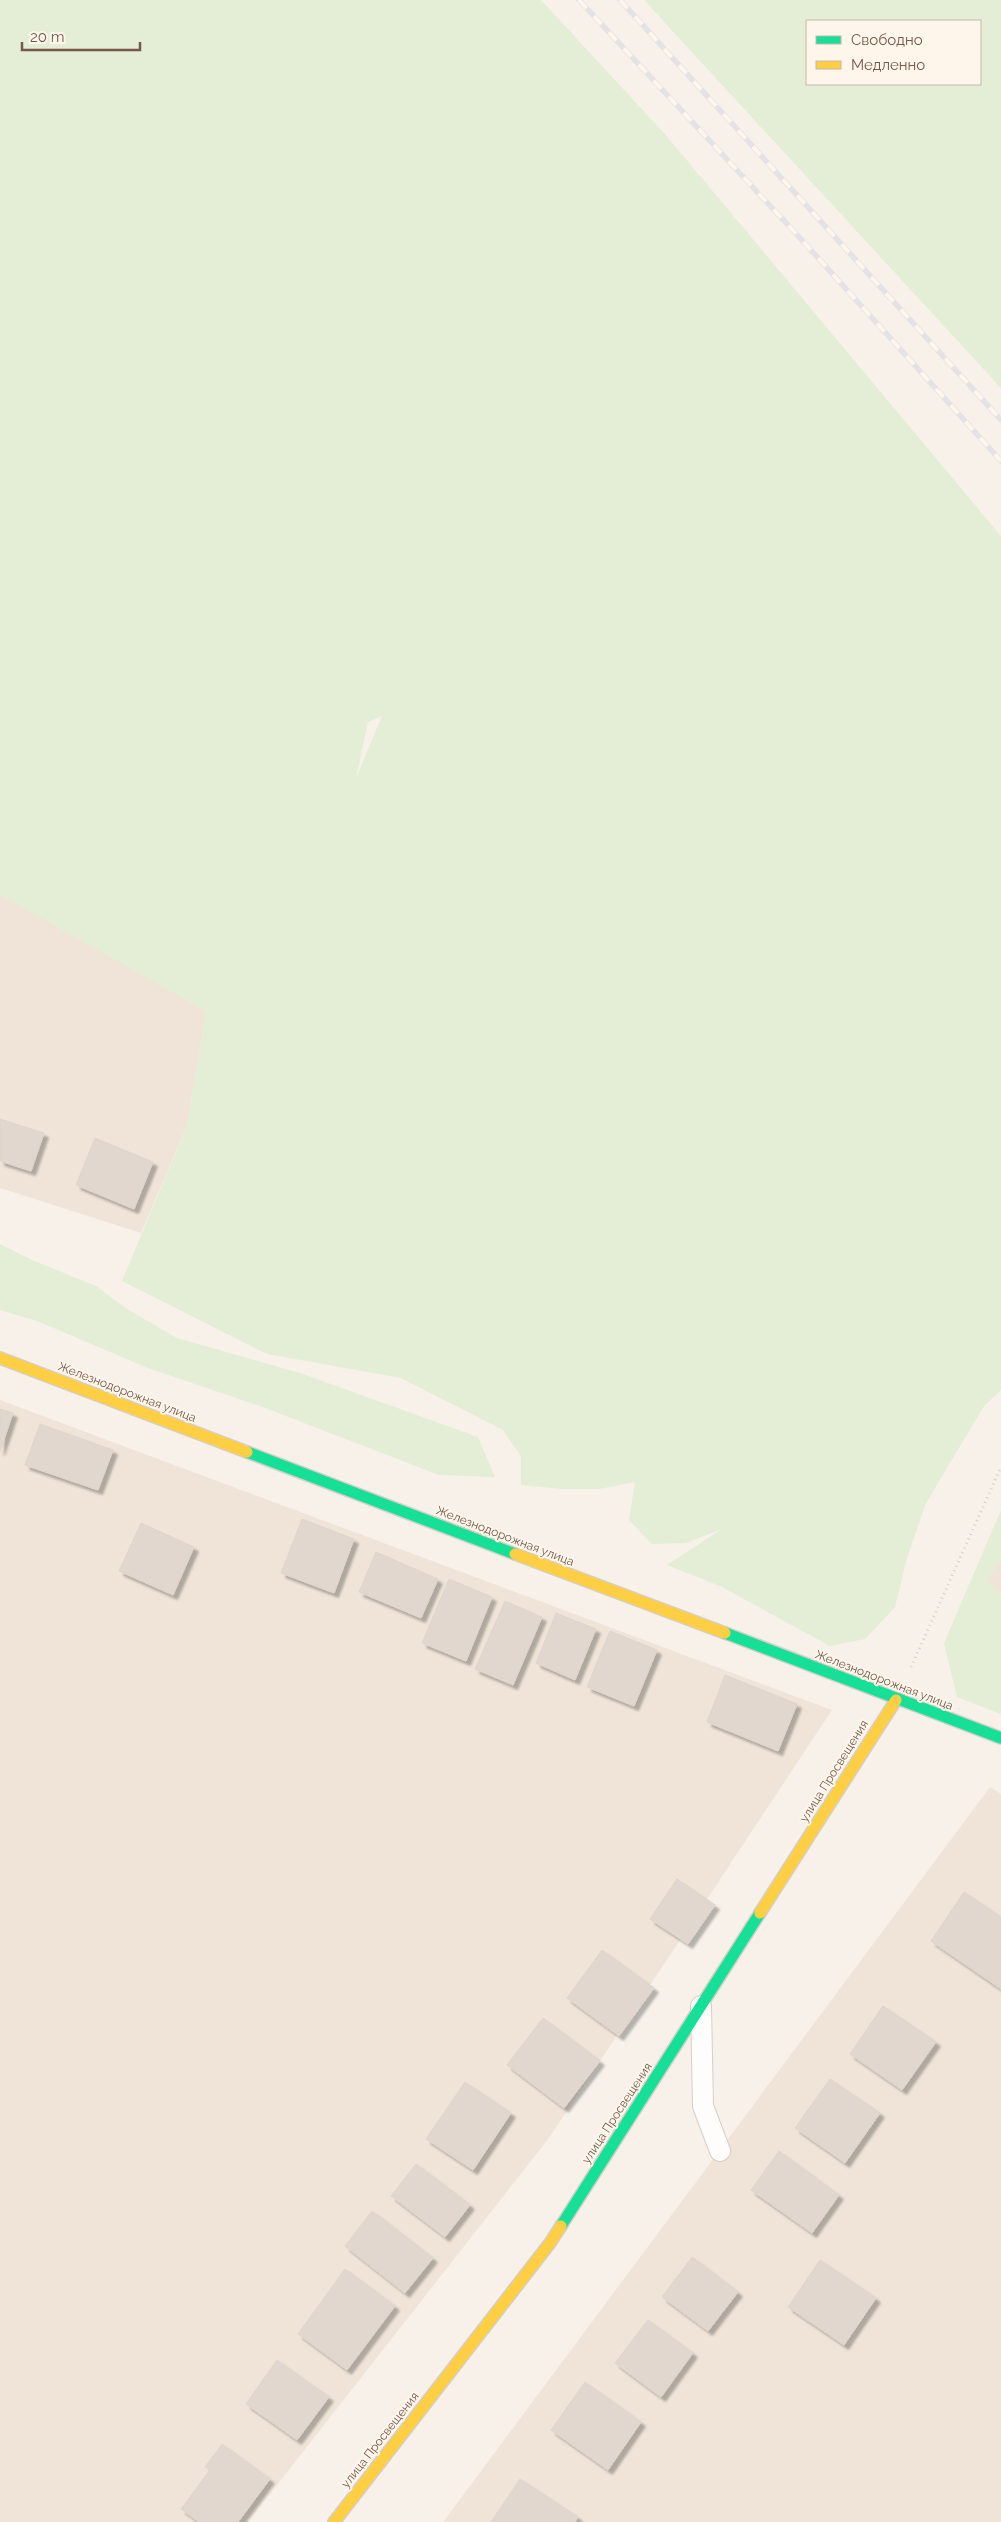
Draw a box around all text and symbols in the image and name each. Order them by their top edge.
scale bar [22,20,140,52]
legend [806,20,981,85]
text: 20 m [30,28,65,46]
text: Свободно [851,31,923,49]
text: Медленно [851,56,925,74]
street label: Железнодорожная улица [56,1359,198,1425]
street label: Железнодорожная улица [434,1503,576,1569]
street label: Железнодорожная улица [813,1647,955,1713]
street label: улица Просвещения [797,1717,871,1825]
street label: улица Просвещения [579,2060,655,2166]
street label: улица Просвещения [338,2389,422,2491]

